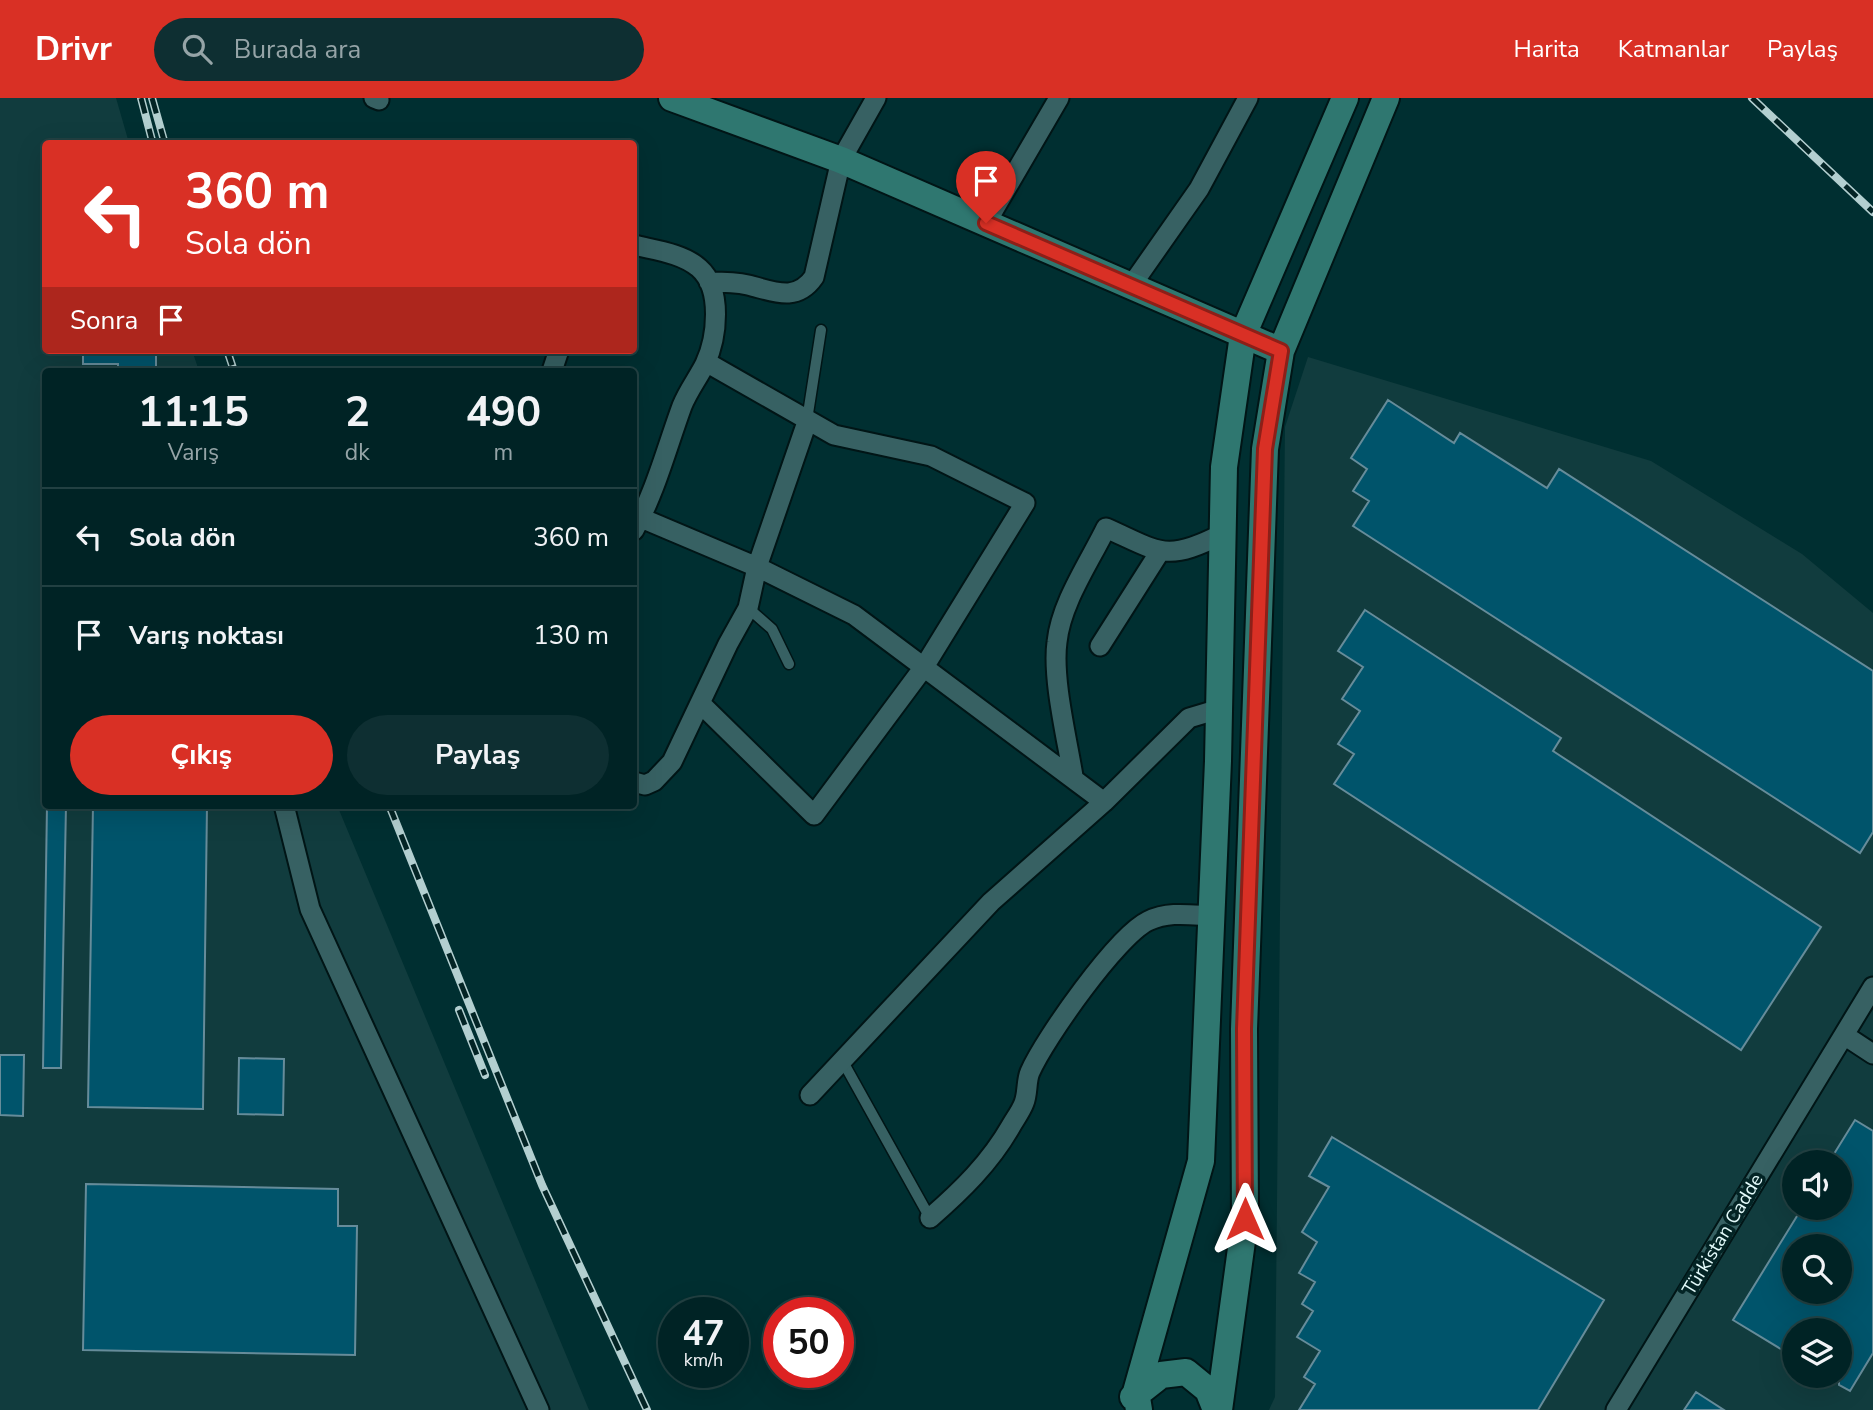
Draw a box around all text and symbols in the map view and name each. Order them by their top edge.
search box [154,18,644,81]
text: Drivr [35,27,112,72]
icon: search [178,30,216,68]
text: Burada ara [234,32,361,67]
text: Harita [1513,33,1580,65]
text: Katmanlar [1618,33,1729,65]
text: Paylaş [1767,33,1838,65]
pin [956,151,1016,223]
text: 360 m [185,158,329,225]
icon: arrive [967,162,1005,200]
icon: left [70,168,161,259]
text: Sola dön [185,222,312,265]
icon: arrive [152,301,190,339]
text: Sonra [70,303,138,338]
text: 11:15 [138,384,249,441]
text: 2 [345,384,370,441]
text: 490 [466,384,541,441]
text: Varış [168,437,219,468]
text: dk [345,437,370,468]
text: m [494,437,513,468]
icon: left [70,518,108,556]
text: Sola dön [129,520,236,555]
text: 360 m [533,520,609,555]
icon: arrive [70,616,108,654]
text: Varış noktası [129,618,284,653]
text: 130 m [533,618,609,653]
button: Çıkış [70,715,333,795]
button: Paylaş [347,715,609,795]
map controls [1782,1150,1852,1388]
button: sound [1782,1150,1852,1220]
street label: Türkistan Cadde [1676,1169,1769,1300]
position arrow [1208,1182,1282,1256]
button: search [1782,1234,1852,1304]
speed limit sign: 50 [763,1297,854,1388]
text: 47 [682,1310,725,1357]
button: layers [1782,1318,1852,1388]
text: km/h [684,1348,723,1372]

